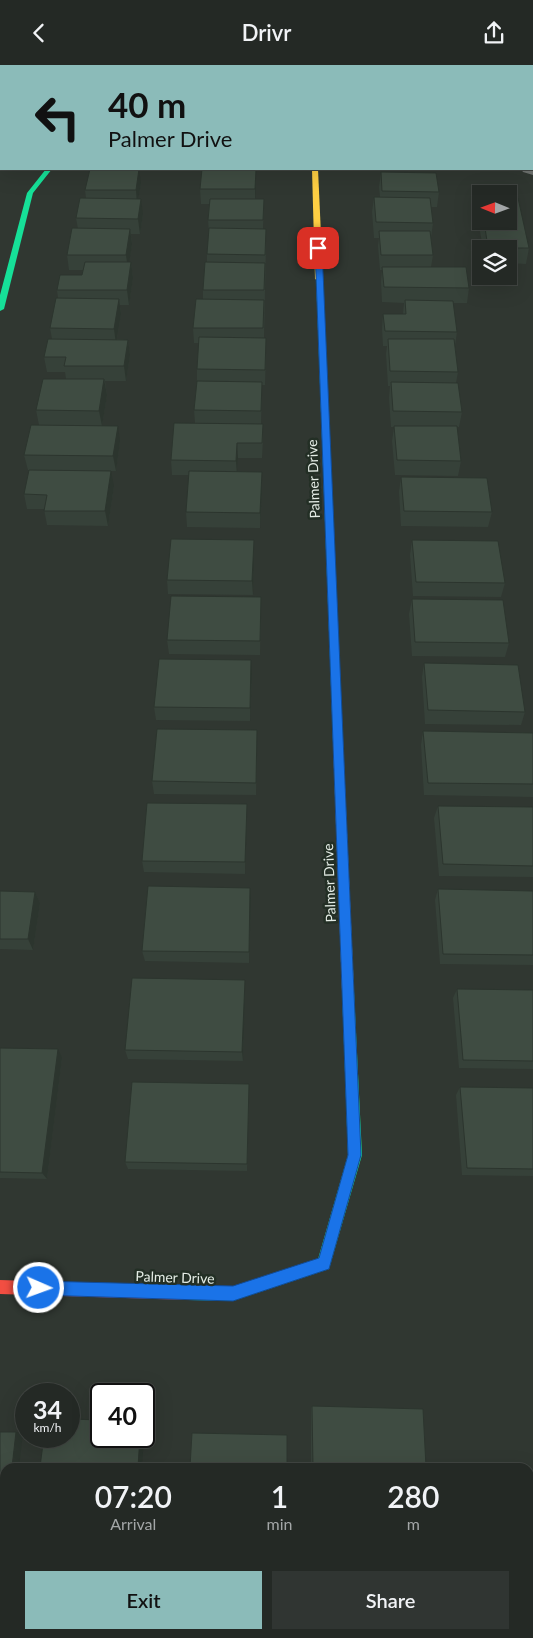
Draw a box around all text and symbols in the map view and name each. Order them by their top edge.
icon: back [25,19,53,47]
text: Drivr [242,19,291,46]
icon: share [480,19,508,47]
text: 40 m [108,83,186,125]
icon: left [25,85,90,150]
text: Palmer Drive [108,125,232,152]
north arrow [472,185,518,230]
map controls [472,185,517,285]
pin [297,227,339,269]
icon: arrive [304,234,332,262]
button: layers [472,240,517,285]
street label: Palmer Drive [303,439,323,519]
street label: Palmer Drive [319,843,339,923]
position arrow [12,1261,64,1313]
street label: Palmer Drive [135,1267,215,1287]
speed limit sign: 40 [90,1383,155,1448]
text: 34 [33,1394,62,1424]
text: km/h [33,1420,62,1435]
text: 07:20 [95,1478,172,1514]
text: 1 [271,1478,288,1514]
text: 280 [387,1478,439,1514]
text: Arrival [110,1514,156,1533]
text: min [267,1514,292,1533]
text: m [407,1514,420,1533]
button: Exit [25,1571,262,1629]
button: Share [272,1571,509,1629]

